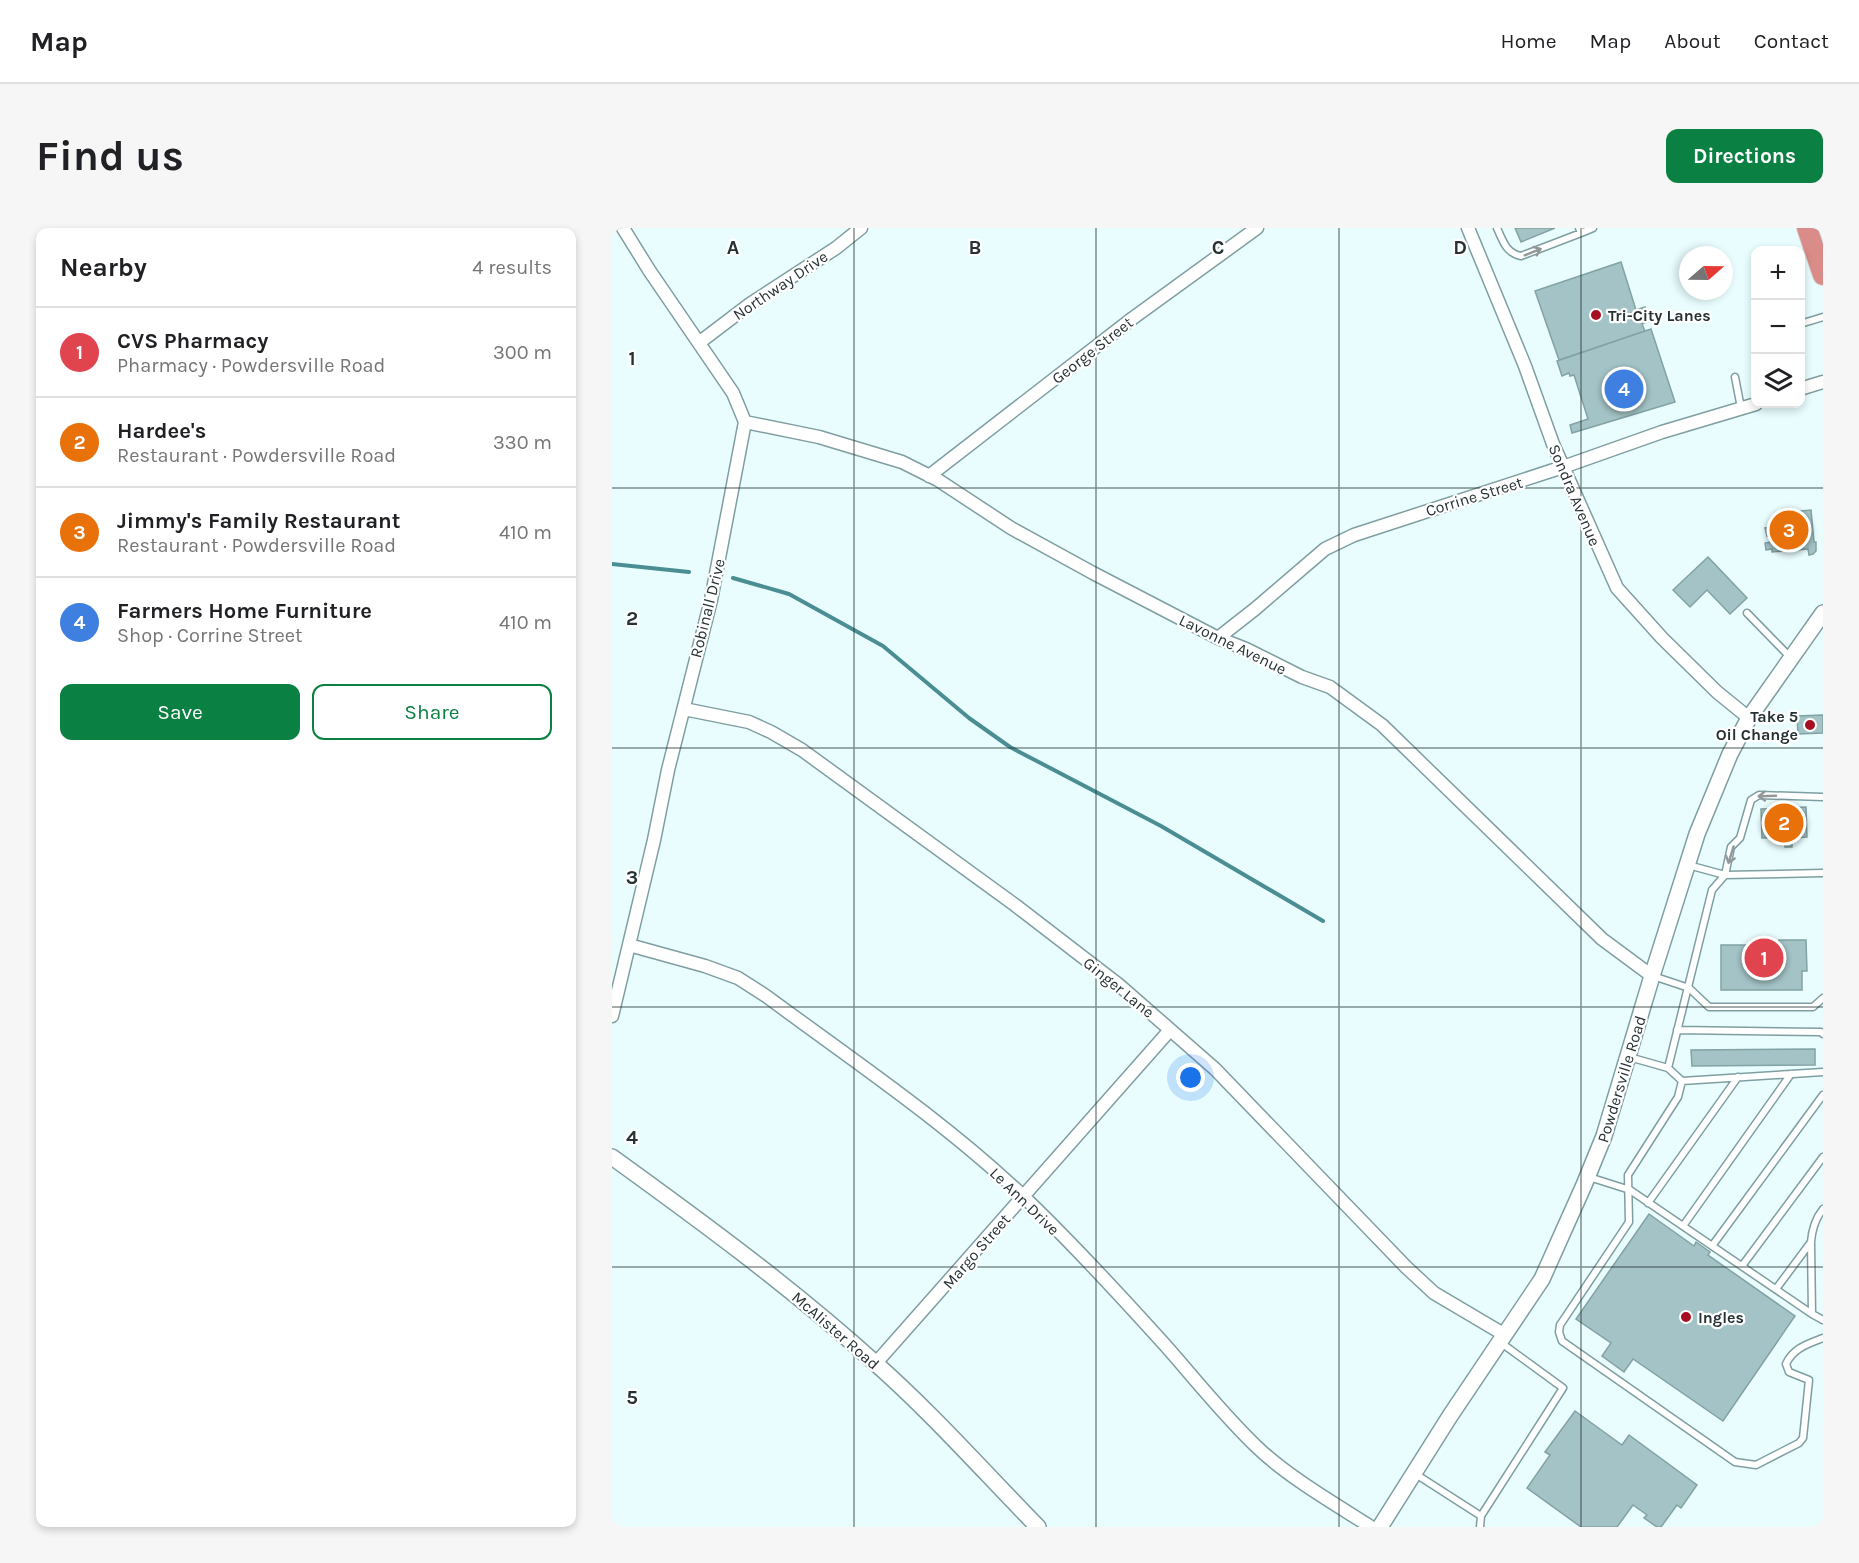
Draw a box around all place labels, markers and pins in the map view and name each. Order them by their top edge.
place label: Tri-City Lanes [1608,306,1711,325]
marker: Tri-City Lanes [1589,308,1603,322]
pin: 4 [1604,366,1644,412]
pin: 3 [1770,508,1808,552]
place label: Take 5 Oil Change [1716,707,1798,744]
marker: Take 5 Oil Change [1803,718,1817,732]
pin: 2 [1764,800,1804,846]
pin: 1 [1744,936,1784,980]
place label: Ingles [1698,1308,1744,1327]
marker: Ingles [1679,1310,1693,1324]

